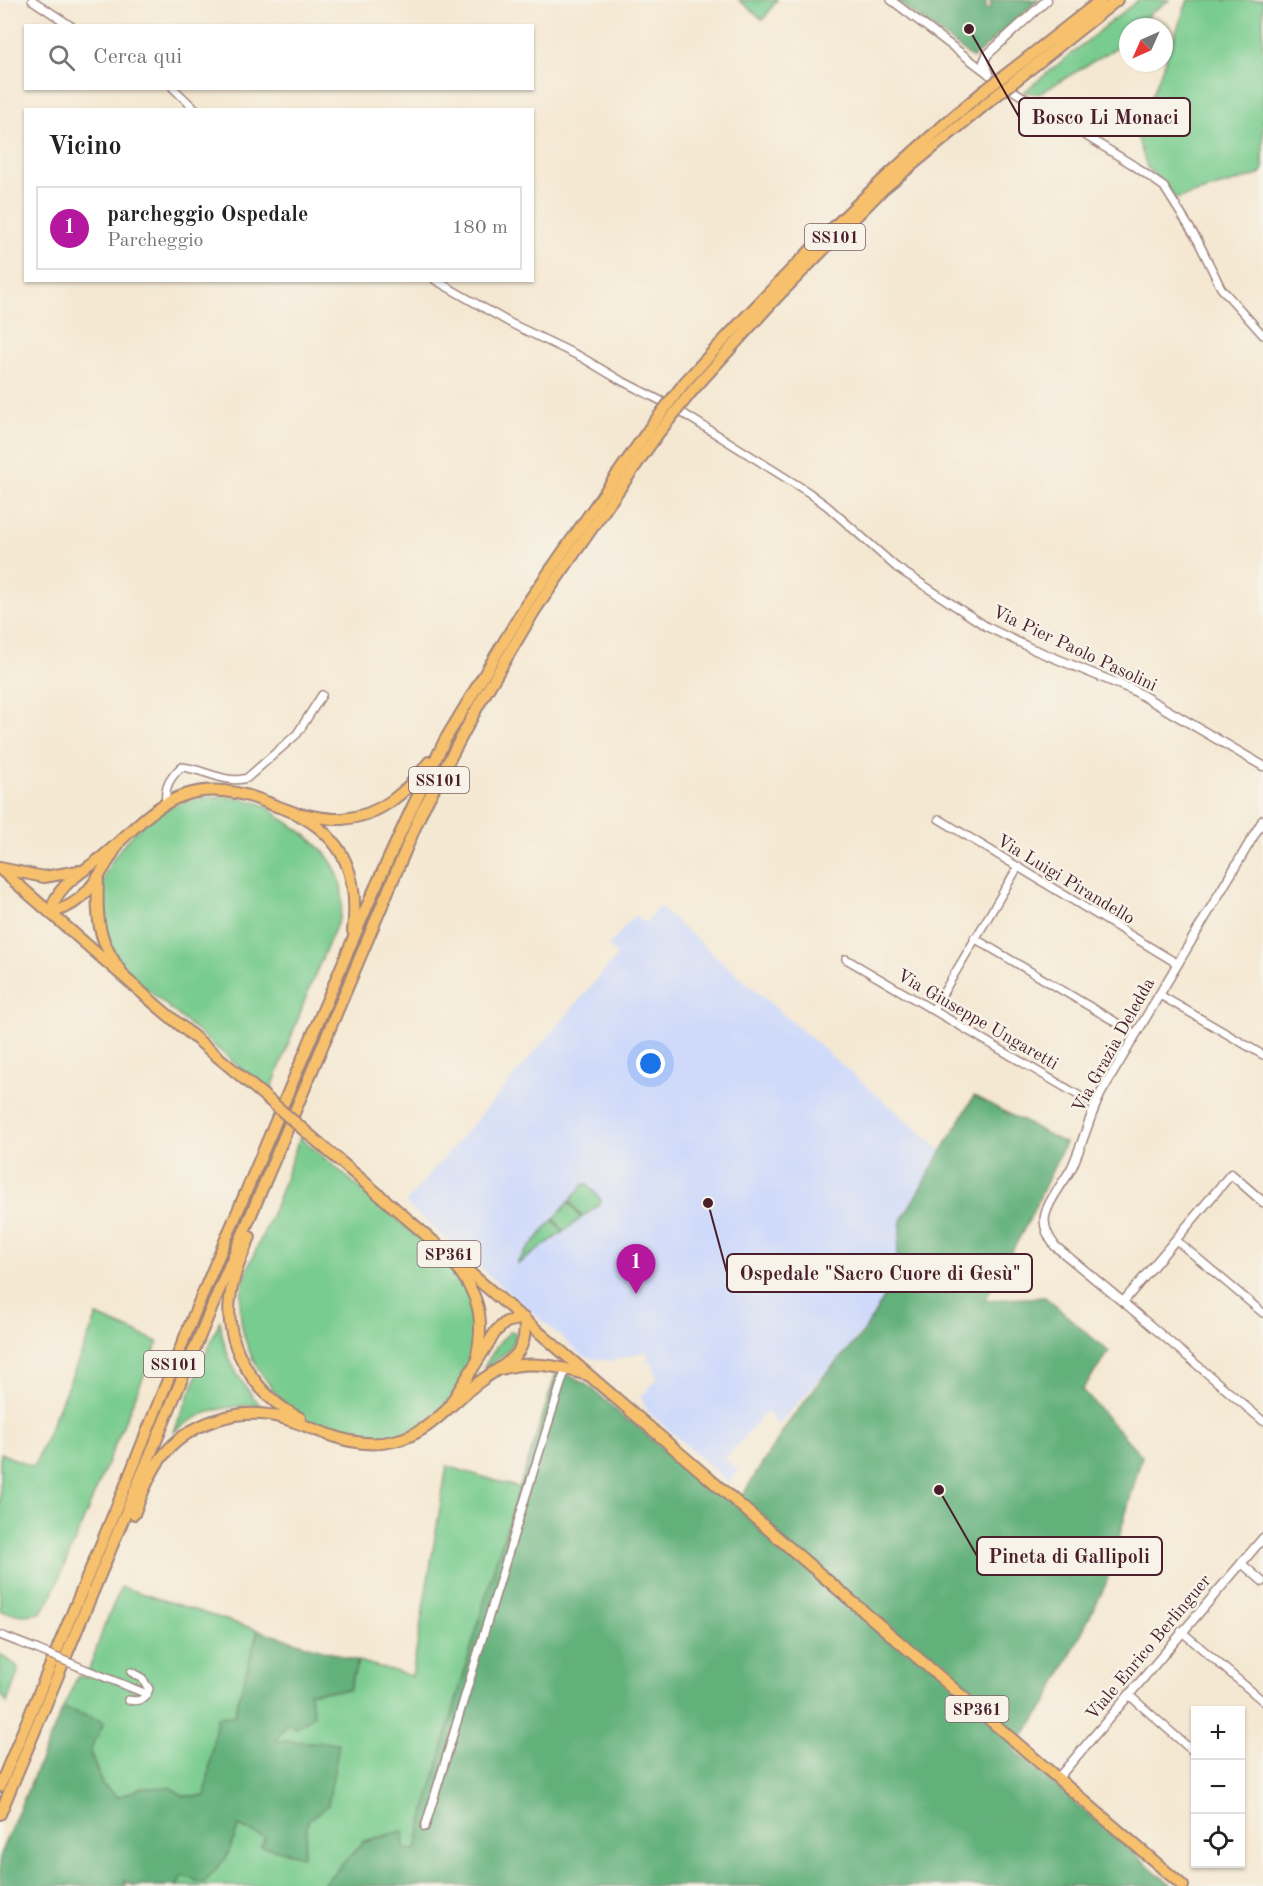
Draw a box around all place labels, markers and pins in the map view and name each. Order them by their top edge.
callout: Bosco Li Monaci [1019,98,1190,136]
pin: 1 [616,1244,656,1294]
callout: Ospedale "Sacro Cuore di Gesù" [727,1254,1032,1292]
callout: Pineta di Gallipoli [977,1537,1162,1575]

